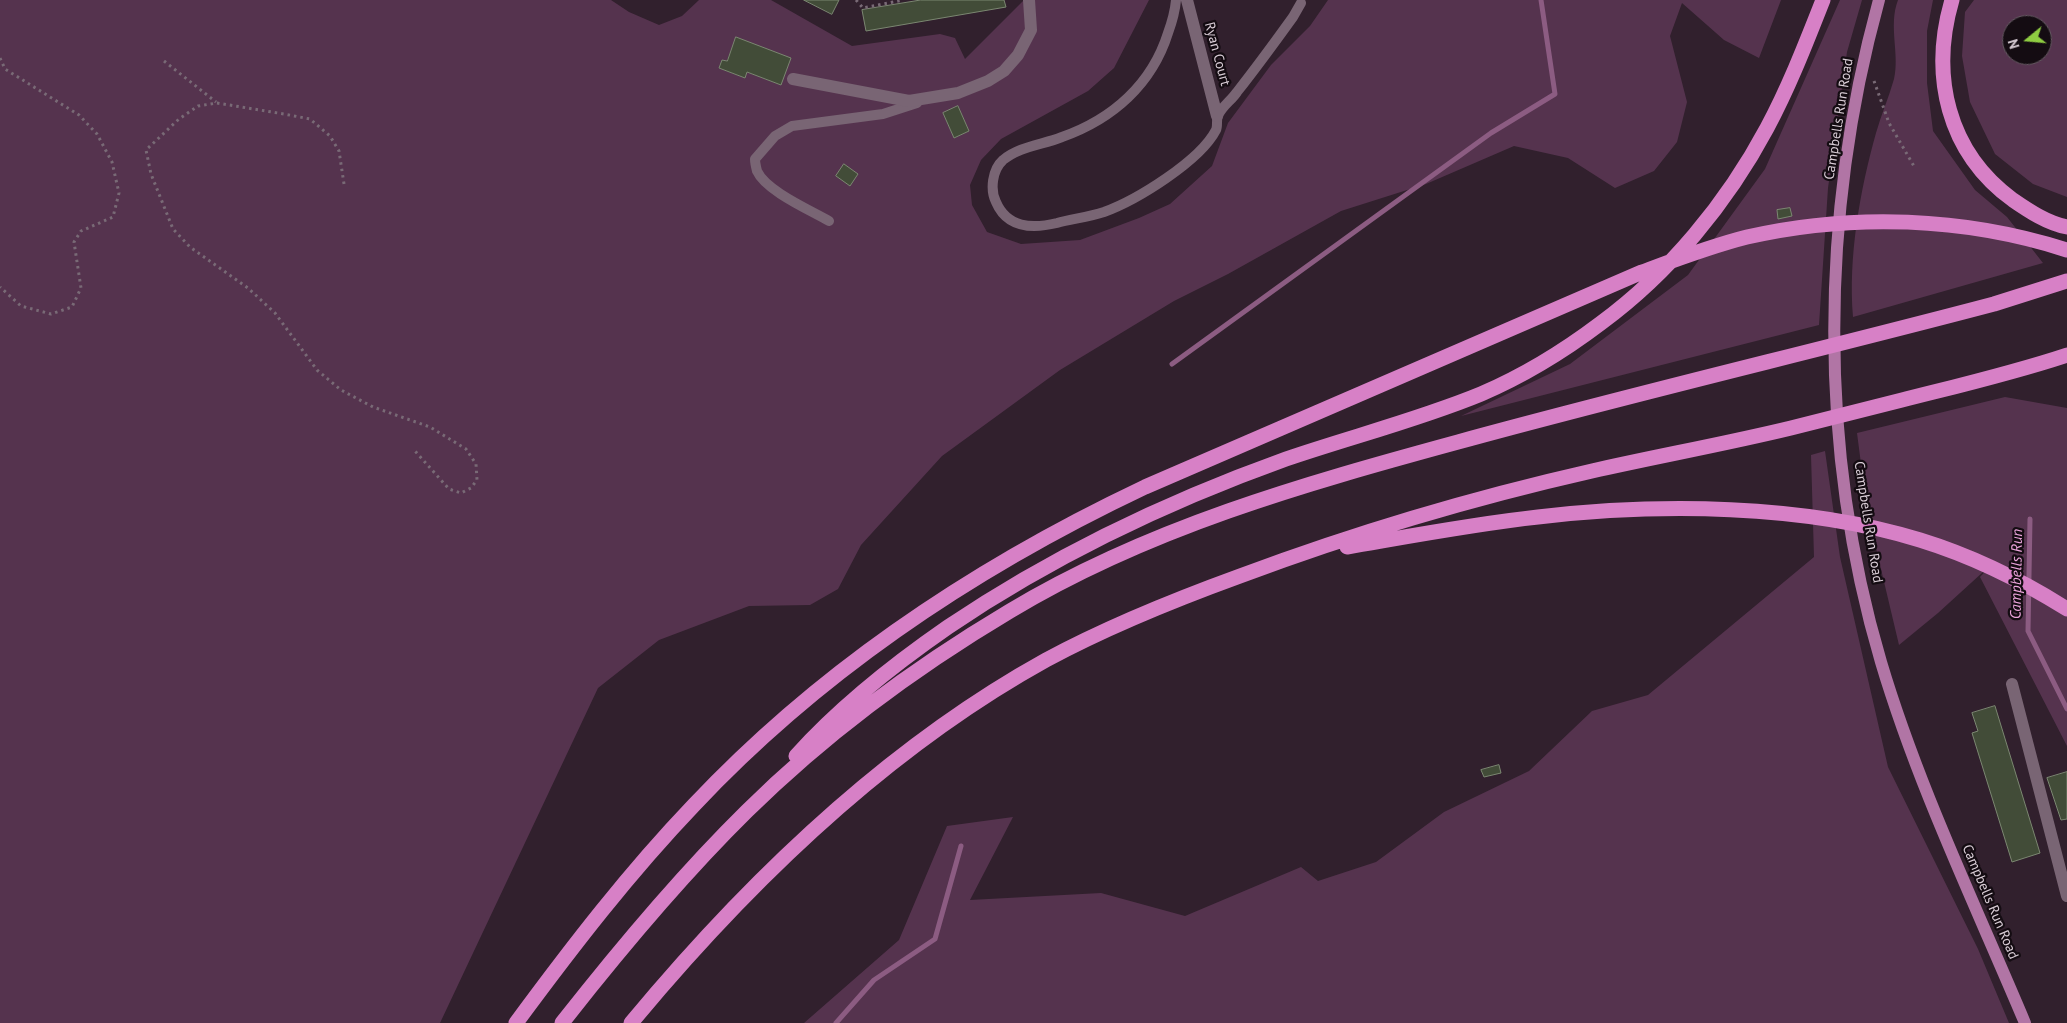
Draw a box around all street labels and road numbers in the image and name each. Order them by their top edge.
street label: Ryan Court [1200,20,1234,88]
street label: Campbells Run Road [1821,57,1857,181]
street label: Campbells Run Road [1850,460,1886,584]
street label: Campbells Run Road [1958,842,2022,962]

